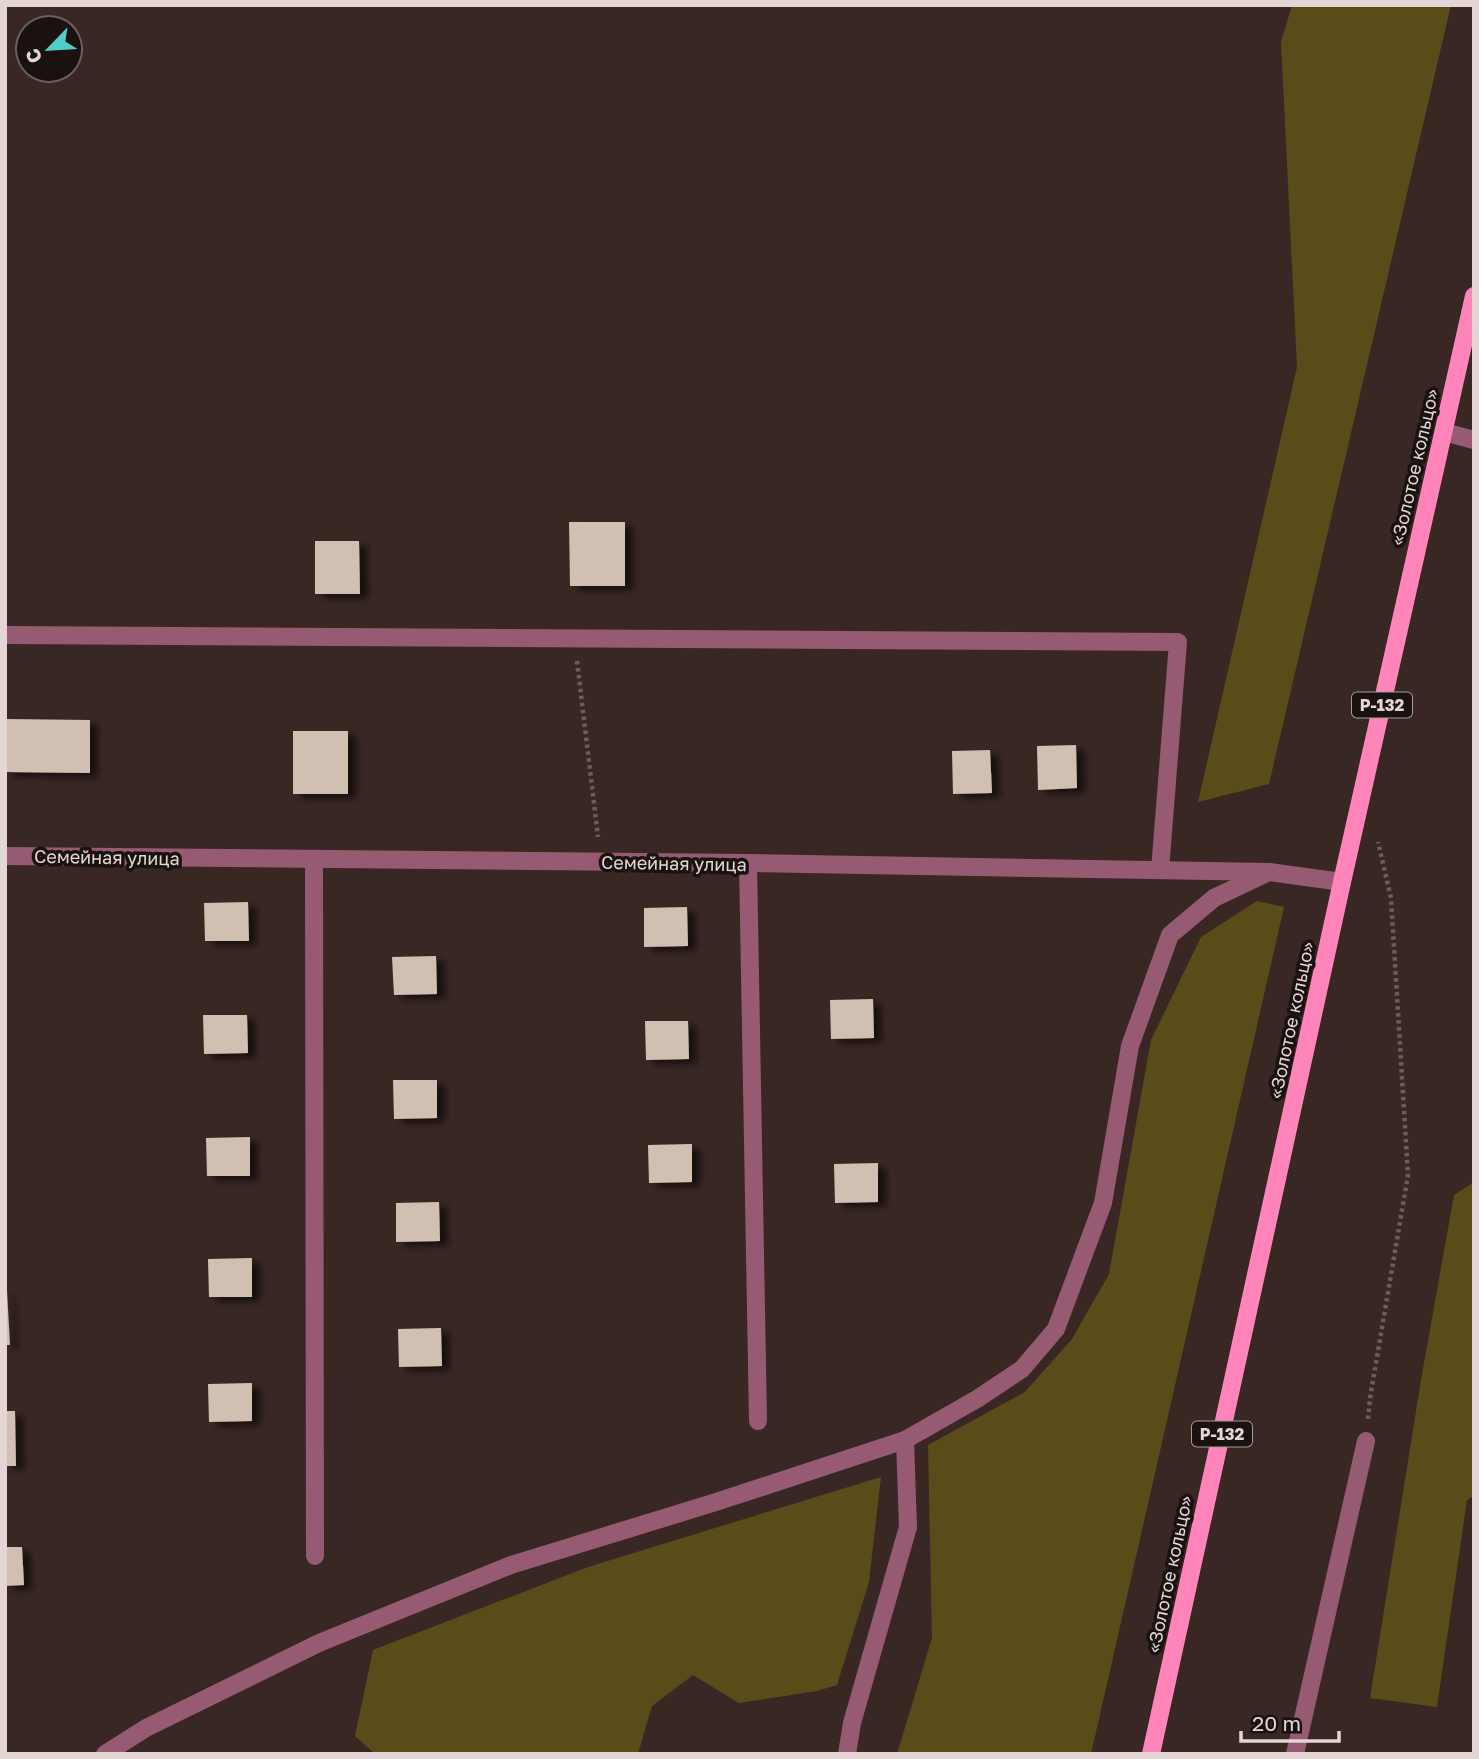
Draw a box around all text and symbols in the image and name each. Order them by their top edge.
north arrow [14,14,84,84]
text: С [20,45,46,67]
street label: «Золотое кольцо» [1385,386,1443,547]
road number: Р-132 [1352,692,1412,718]
street label: Семейная улица [34,845,180,869]
street label: Семейная улица [601,851,747,875]
street label: «Золотое кольцо» [1264,939,1318,1101]
road number: Р-132 [1192,1422,1252,1446]
street label: «Золотое кольцо» [1142,1493,1196,1655]
scale bar [1241,1700,1339,1744]
text: 20 m [1252,1710,1301,1736]

